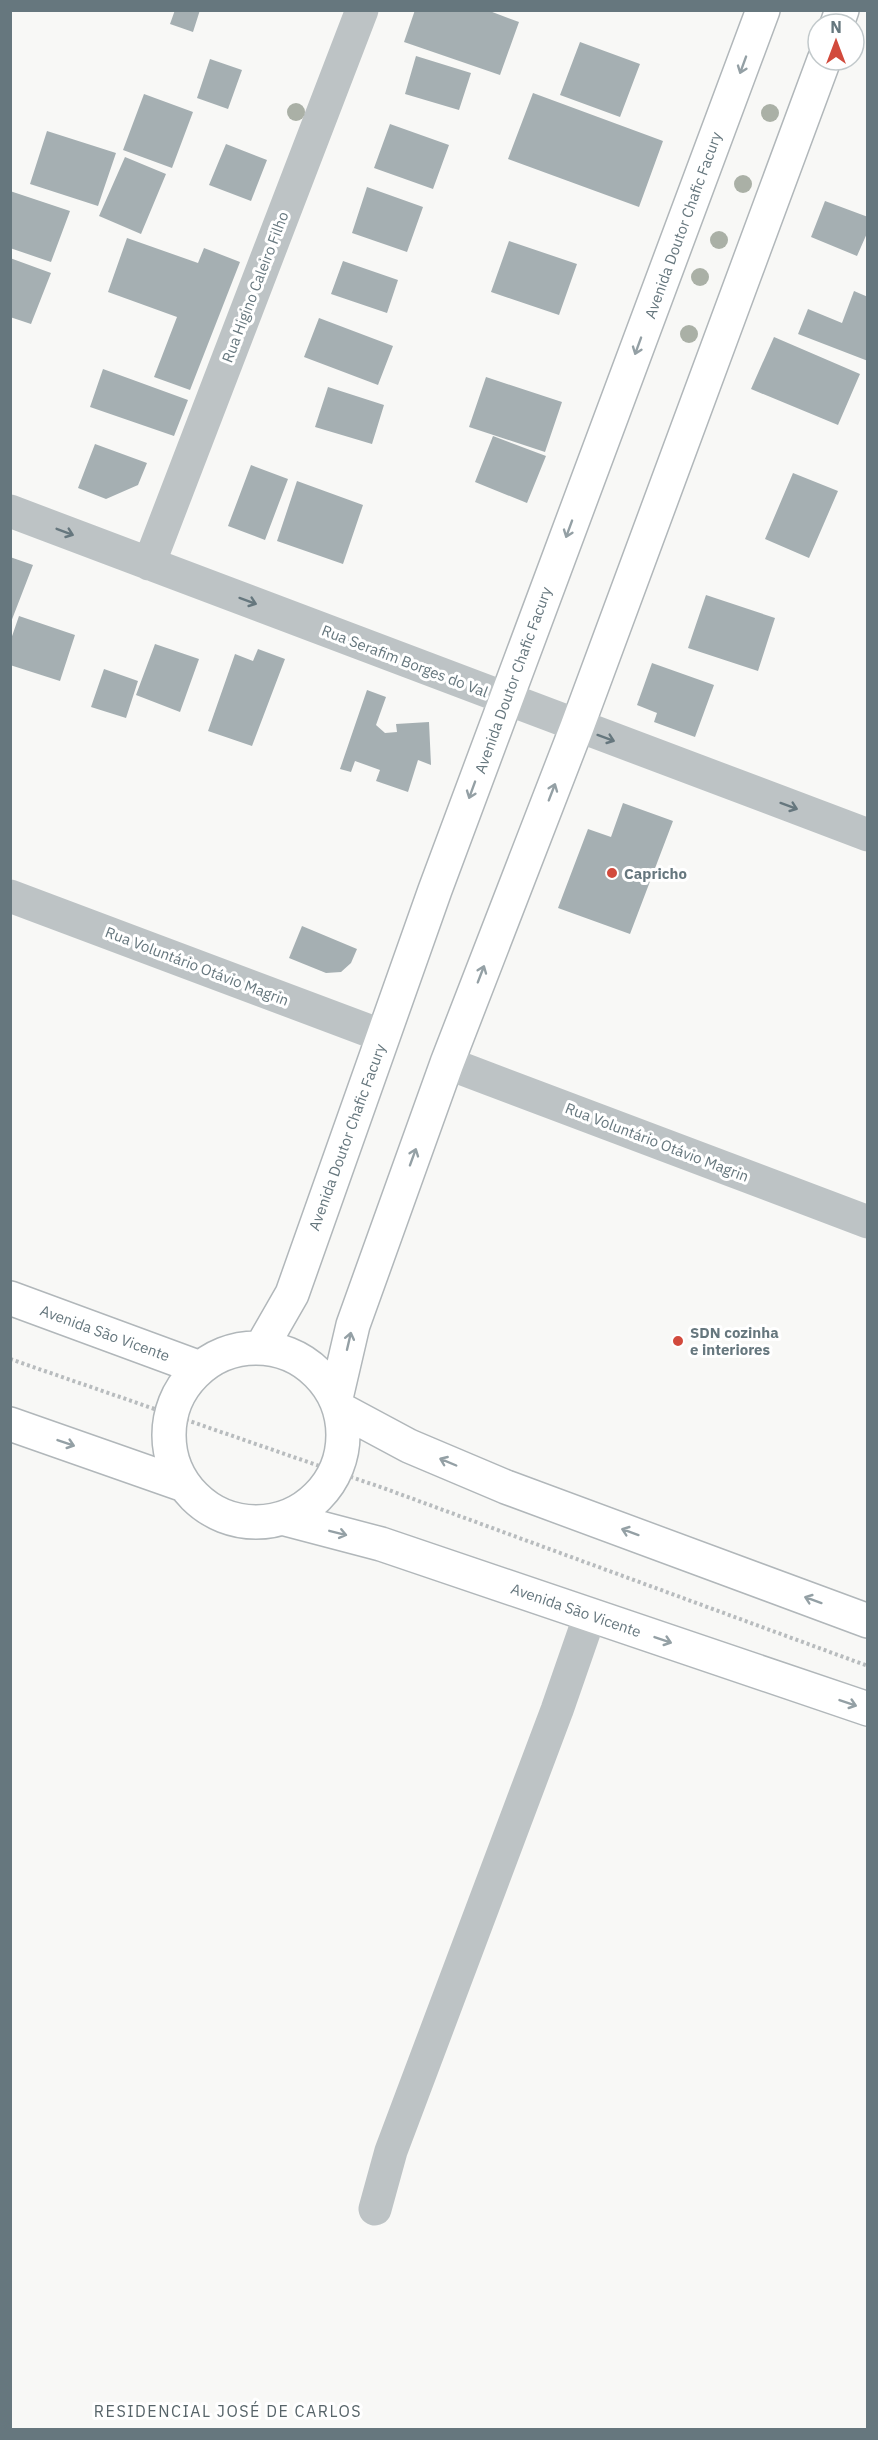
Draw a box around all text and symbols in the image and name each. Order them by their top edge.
north arrow [806,12,866,72]
text: N [830,17,842,37]
one-way arrow [736,55,747,74]
street label: Avenida Doutor Chafic Facury [640,129,726,321]
street label: Rua Higino Caleiro Filho [217,209,293,365]
one-way arrow [631,336,642,355]
one-way arrow [563,519,574,538]
one-way arrow [55,527,74,538]
street label: Avenida Doutor Chafic Facury [470,584,556,776]
one-way arrow [238,596,256,607]
street label: Rua Serafim Borges do Val [319,620,491,702]
one-way arrow [597,733,615,744]
one-way arrow [466,781,477,799]
one-way arrow [547,783,558,802]
one-way arrow [779,801,798,812]
place label: Capricho [624,864,687,883]
marker: Capricho [605,866,619,880]
street label: Rua Voluntário Otávio Magrin [103,922,291,1010]
one-way arrow [477,965,488,984]
street label: Avenida Doutor Chafic Facury [304,1041,390,1233]
street label: Rua Voluntário Otávio Magrin [563,1098,751,1186]
one-way arrow [409,1148,420,1167]
street label: Avenida São Vicente [38,1301,172,1365]
place label: SDN cozinha e interiores [690,1323,779,1359]
one-way arrow [344,1331,356,1350]
marker: SDN cozinha e interiores [671,1334,685,1348]
one-way arrow [56,1439,75,1450]
one-way arrow [439,1456,458,1467]
one-way arrow [621,1526,640,1537]
one-way arrow [329,1528,348,1539]
street label: Avenida São Vicente [508,1579,644,1641]
one-way arrow [804,1594,822,1605]
one-way arrow [653,1636,672,1647]
one-way arrow [838,1698,857,1709]
district label: RESIDENCIAL JOSÉ DE CARLOS [94,2400,362,2421]

